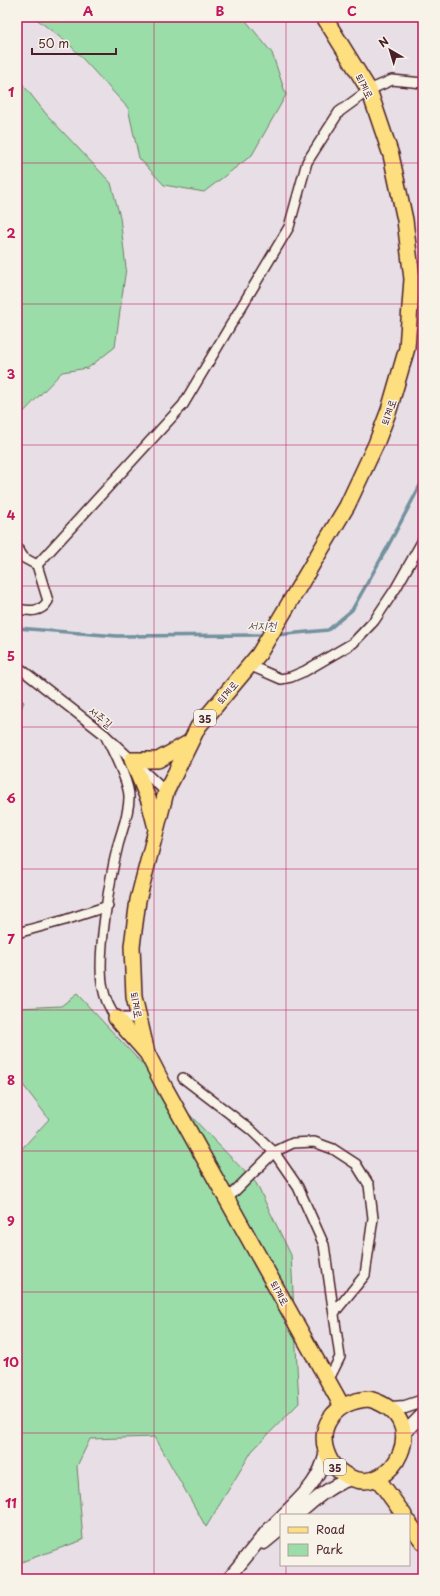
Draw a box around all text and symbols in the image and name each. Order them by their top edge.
text: A [83,1,93,20]
text: B [216,1,225,20]
text: C [347,1,357,20]
scale bar [32,30,116,56]
north arrow [370,30,410,70]
text: N [375,32,392,51]
text: 50 m [38,34,69,52]
street label: 퇴계로 [351,70,379,102]
text: 1 [8,82,14,101]
text: 2 [6,223,16,242]
text: 3 [7,364,16,383]
street label: 퇴계로 [376,397,400,427]
text: 4 [7,505,16,524]
water label: 서지천 [248,616,278,634]
text: 5 [7,646,15,665]
street label: 퇴계로 [212,676,242,708]
street label: 서주길 [85,702,117,732]
road number: 35 [194,710,216,726]
text: 6 [6,788,16,807]
text: 7 [7,929,15,948]
street label: 퇴계로 [126,990,148,1020]
text: 8 [7,1070,15,1089]
text: 9 [7,1211,15,1230]
street label: 퇴계로 [266,1277,294,1309]
text: 10 [3,1352,19,1371]
road number: 35 [324,1459,346,1475]
text: 11 [5,1493,17,1512]
legend [280,1514,410,1566]
text: Road [316,1520,345,1538]
text: Park [316,1540,343,1558]

